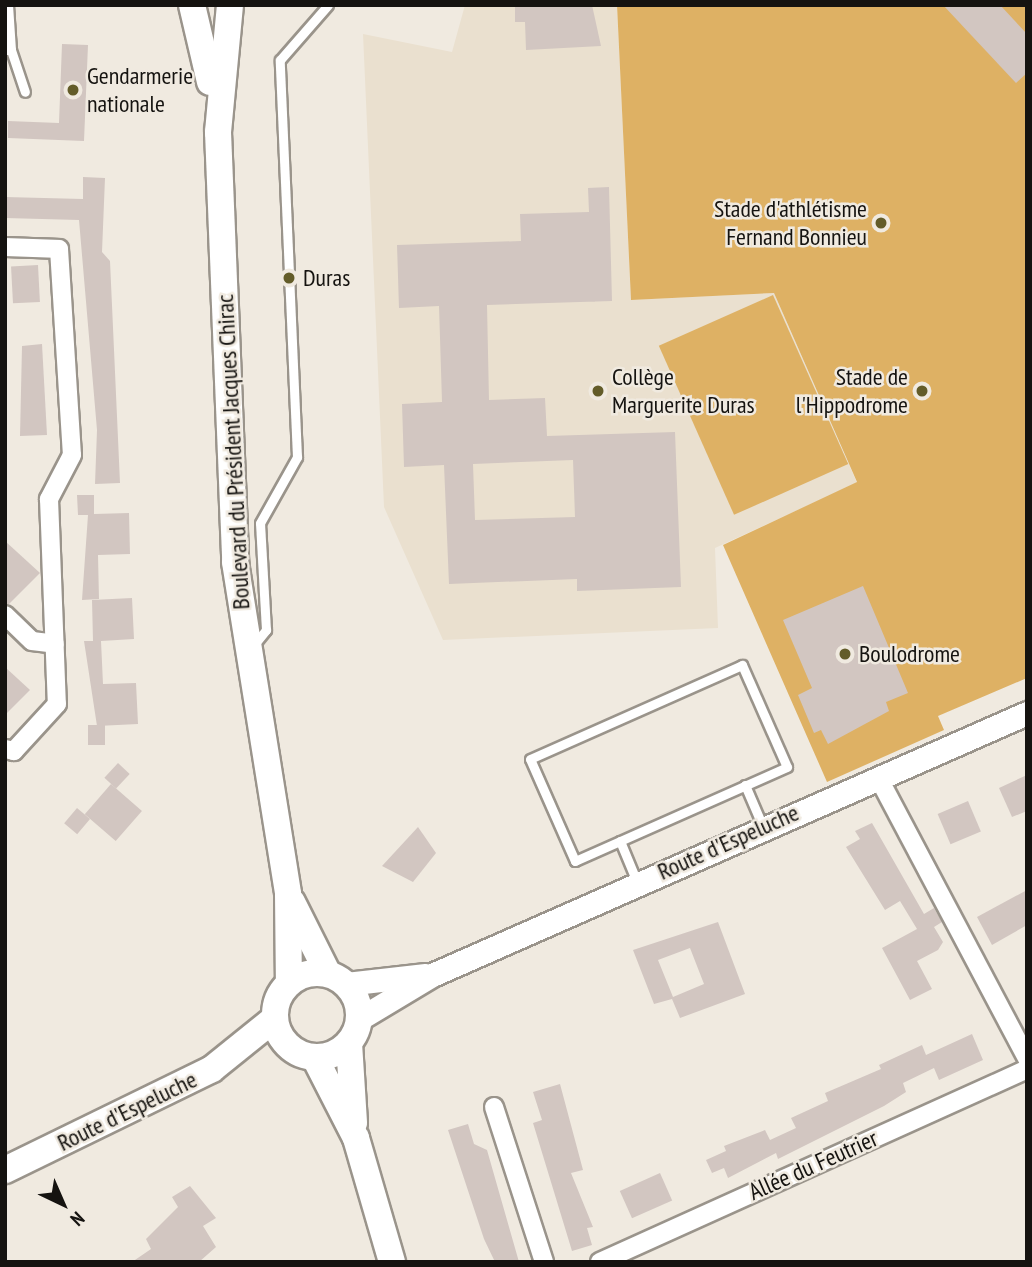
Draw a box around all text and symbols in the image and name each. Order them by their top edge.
place label: Gendarmerie nationale [87,62,193,118]
marker: Gendarmerie nationale [65,82,81,98]
place label: Stade d'athlétisme Fernand Bonnieu [714,195,867,251]
marker: Stade d'athlétisme Fernand Bonnieu [873,215,889,231]
place label: Duras [303,264,350,292]
marker: Duras [281,270,297,286]
street label: Boulevard du Président Jacques Chirac [210,294,256,610]
place label: Collège Marguerite Duras [612,363,755,419]
place label: Stade de l'Hippodrome [796,363,908,419]
marker: Collège Marguerite Duras [590,383,606,399]
marker: Stade de l'Hippodrome [914,383,930,399]
place label: Boulodrome [859,640,960,668]
marker: Boulodrome [837,646,853,662]
street label: Route d'Espeluche [653,798,803,886]
street label: Route d'Espeluche [53,1065,201,1157]
street label: Allée du Feutrier [744,1124,882,1206]
north arrow [28,1169,98,1239]
text: N [66,1207,90,1231]

